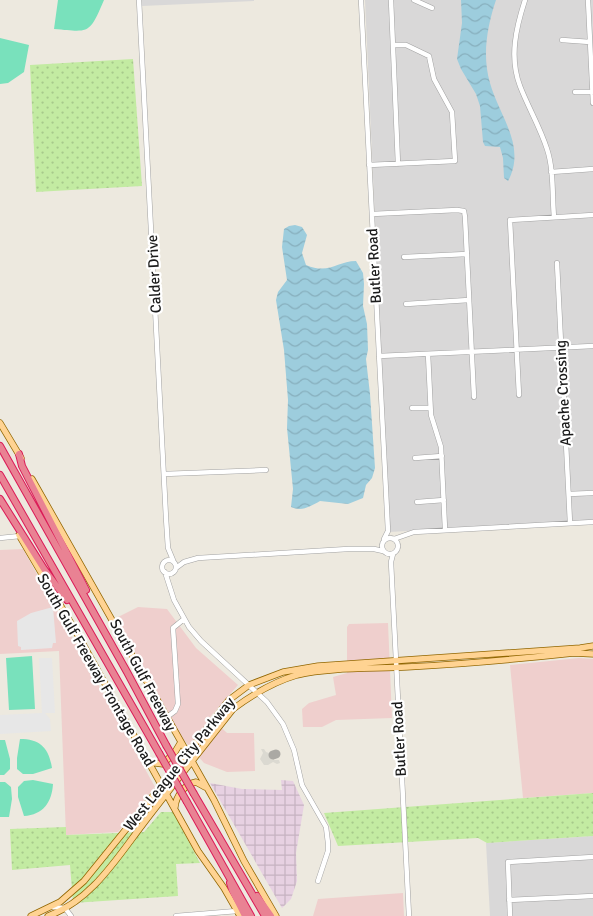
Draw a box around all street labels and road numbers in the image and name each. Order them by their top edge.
street label: Butler Road [363,228,385,304]
street label: Calder Drive [143,234,165,314]
street label: Apache Crossing [551,339,575,446]
street label: South Gulf Freeway Frontage Road [33,570,159,770]
street label: South Gulf Freeway [106,616,180,734]
street label: West League City Parkway [120,694,238,834]
street label: Butler Road [388,701,410,777]

